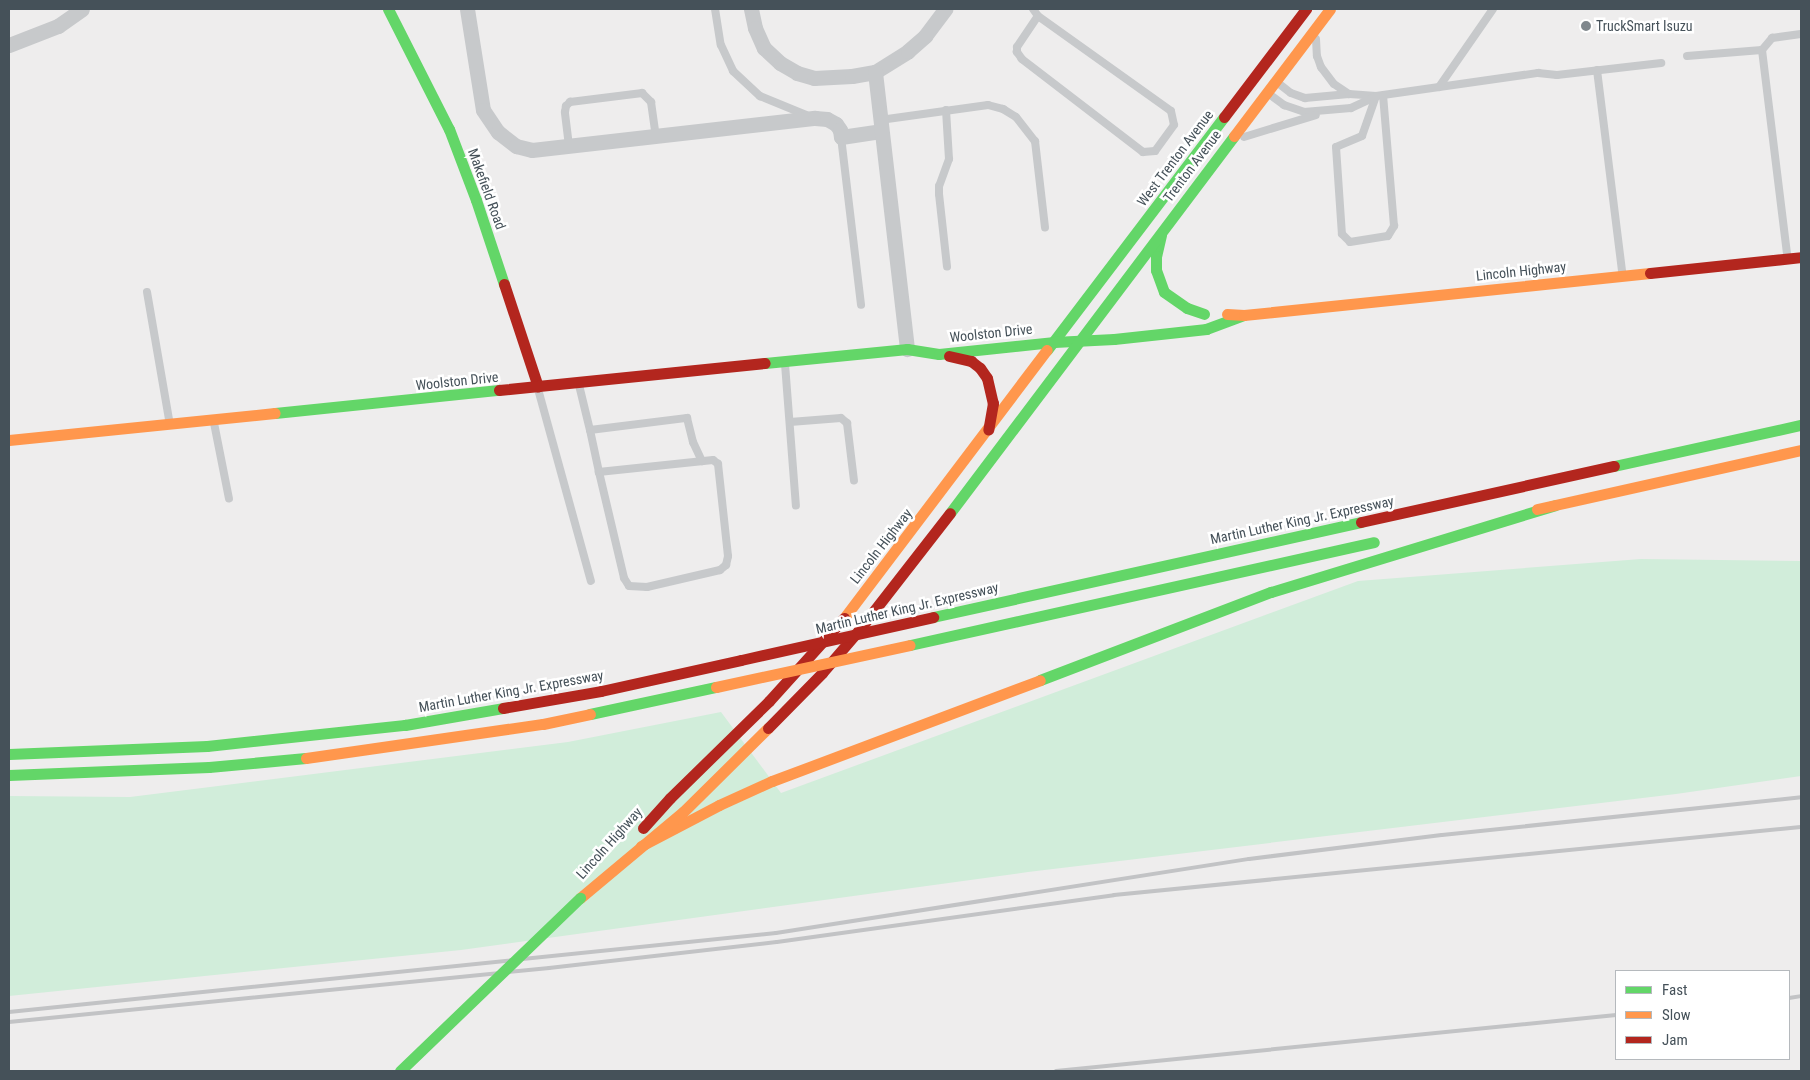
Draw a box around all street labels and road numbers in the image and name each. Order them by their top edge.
street label: West Trenton Avenue [1133,106,1217,210]
street label: Trenton Avenue [1160,127,1224,205]
street label: Makefield Road [465,146,509,232]
street label: Lincoln Highway [1475,258,1567,284]
street label: Woolston Drive [949,320,1033,346]
street label: Woolston Drive [415,368,499,394]
street label: Martin Luther King Jr. Expressway [1209,492,1395,548]
street label: Lincoln Highway [847,505,915,587]
street label: Martin Luther King Jr. Expressway [814,579,1000,637]
street label: Martin Luther King Jr. Expressway [417,666,605,716]
street label: Lincoln Highway [572,804,646,882]

